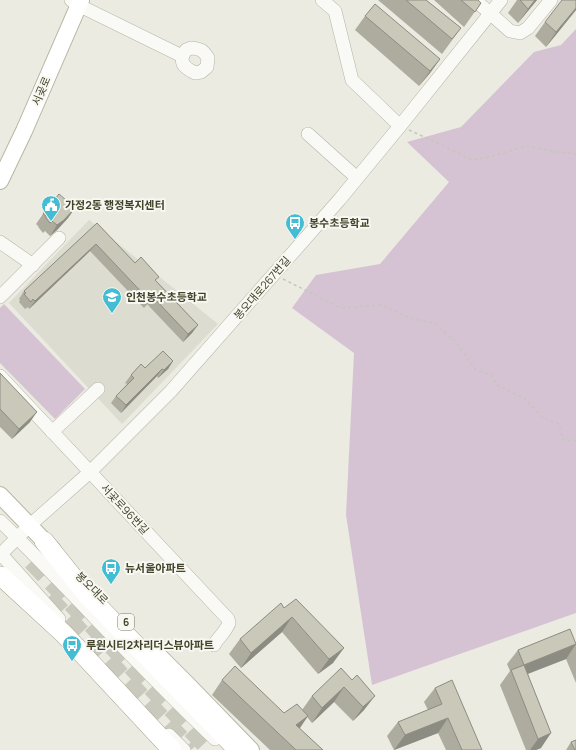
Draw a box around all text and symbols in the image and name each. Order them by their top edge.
street label: 서곶로 [28,74,53,108]
public building icon: 가정2동 행정복지센터 [40,194,62,222]
place label: 가정2동 행정복지센터 [65,197,165,212]
bus stop icon: 봉수초등학교 [284,212,306,240]
place label: 봉수초등학교 [309,215,370,230]
street label: 봉오대로267번길 [230,253,293,323]
school or university icon: 인천봉수초등학교 [101,286,123,314]
place label: 인천봉수초등학교 [126,289,207,304]
street label: 서곷로96번길 [98,480,153,537]
bus stop icon: 뉴서울아파트 [100,557,122,585]
place label: 뉴서울아파트 [125,560,186,575]
street label: 봉오대로 [73,568,112,607]
road number: 6 [118,614,134,630]
bus stop icon: 루원시티2차리더스뷰아파트 [61,634,83,662]
place label: 루원시티2차리더스뷰아파트 [86,637,214,652]

